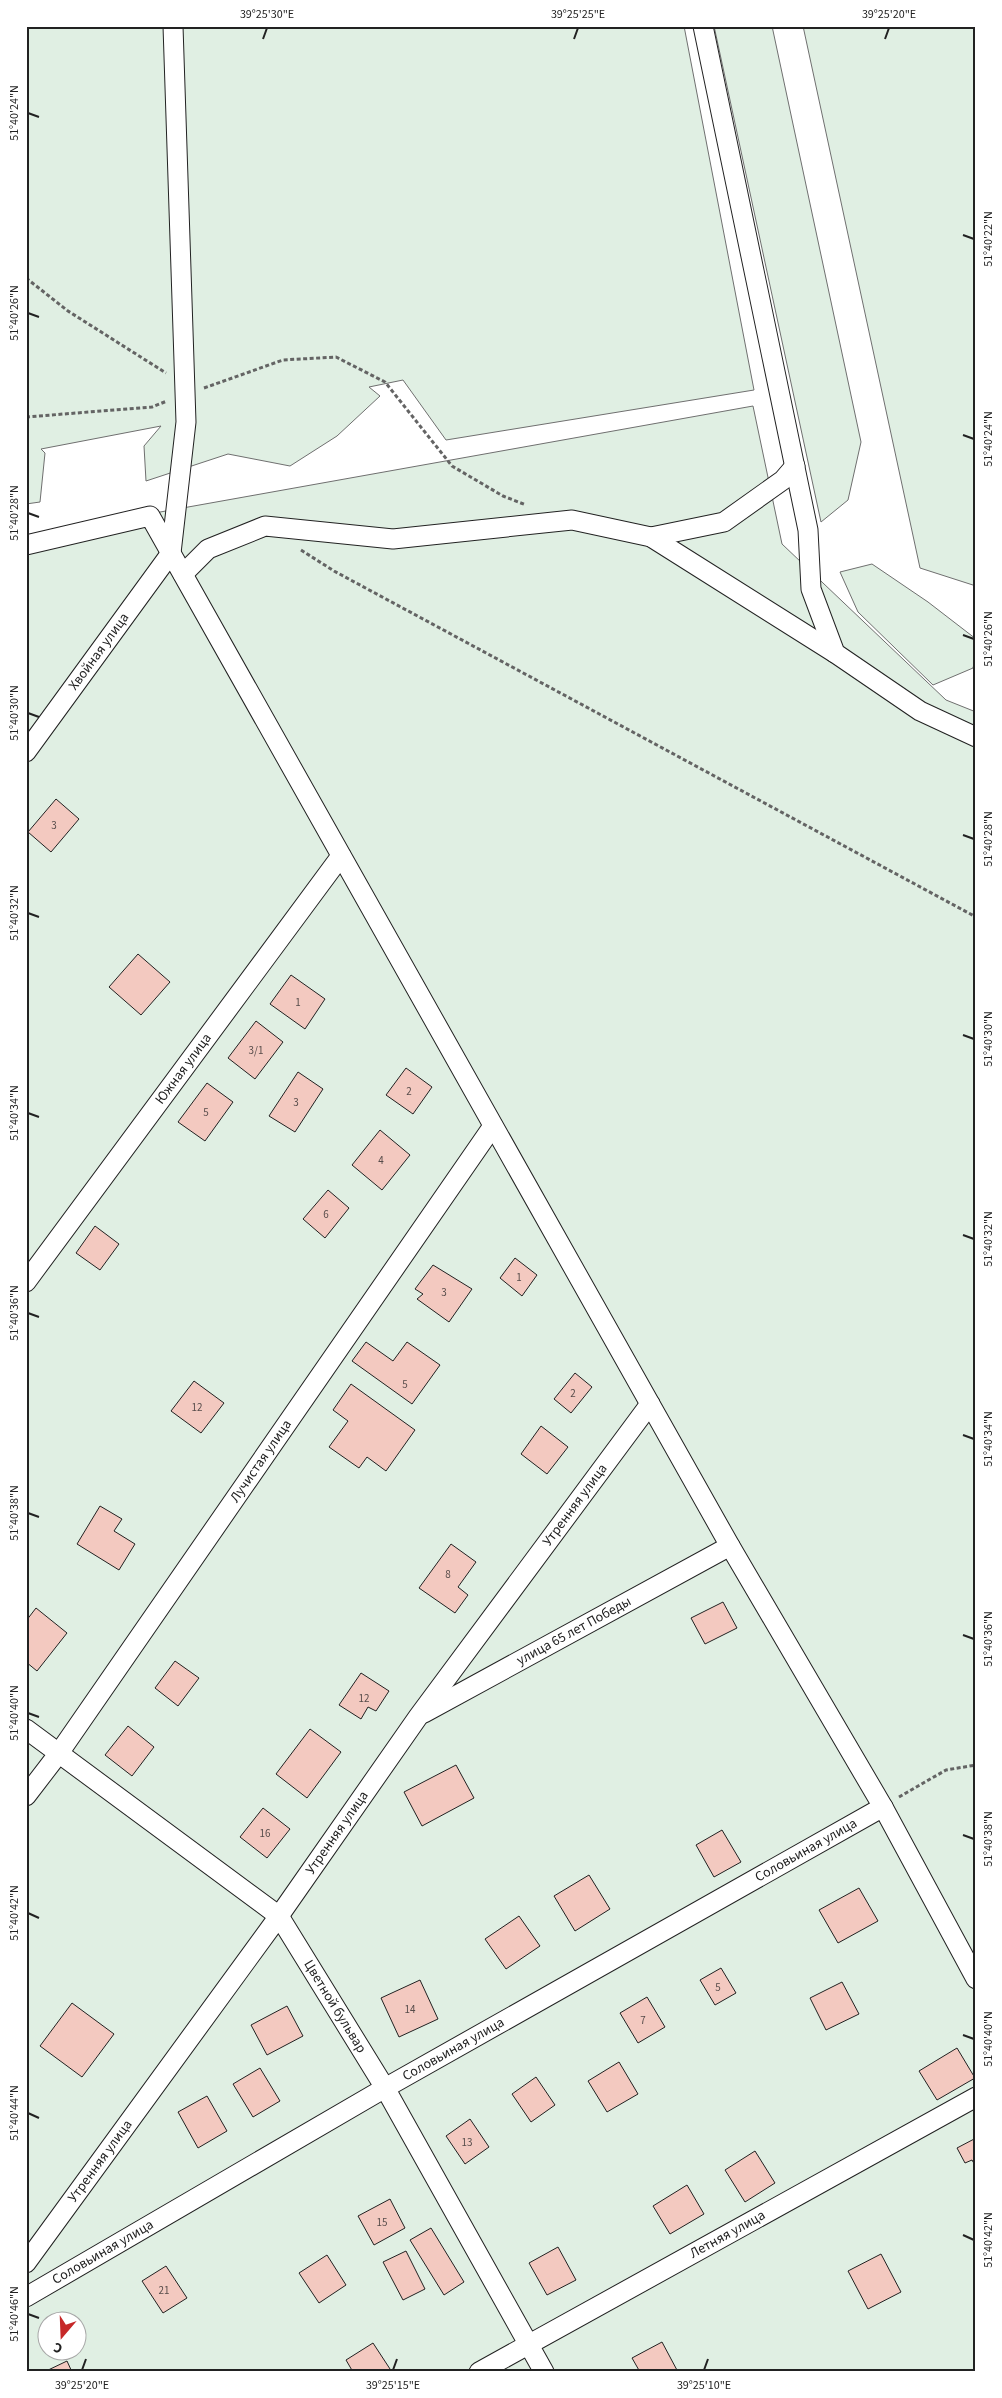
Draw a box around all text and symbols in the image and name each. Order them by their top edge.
text: 39°25'30"E [240,6,294,23]
text: 39°25'25"E [551,6,605,23]
text: 39°25'20"E [862,6,916,23]
text: 51°40'24"N [6,85,23,141]
text: 51°40'22"N [980,211,997,267]
text: 51°40'26"N [6,285,23,341]
text: 51°40'24"N [980,411,997,467]
text: 51°40'28"N [6,485,23,541]
street label: Хвойная улица [64,609,134,695]
text: 51°40'26"N [980,611,997,667]
text: 51°40'30"N [6,685,23,741]
text: 51°40'28"N [980,811,997,867]
house number: 3 [51,818,57,833]
text: 51°40'32"N [6,885,23,941]
house number: 1 [295,995,301,1010]
text: 51°40'30"N [980,1011,997,1067]
street label: Южная улица [151,1029,217,1109]
house number: 3/1 [249,1043,263,1058]
house number: 2 [406,1084,412,1099]
text: 51°40'34"N [6,1085,23,1141]
house number: 3 [293,1095,299,1110]
house number: 5 [203,1105,209,1120]
house number: 4 [378,1153,384,1168]
house number: 6 [323,1207,329,1222]
text: 51°40'32"N [980,1211,997,1267]
house number: 1 [516,1270,522,1285]
text: 51°40'36"N [6,1285,23,1341]
house number: 3 [441,1285,447,1300]
house number: 5 [402,1377,408,1392]
house number: 2 [570,1386,576,1401]
house number: 12 [192,1400,202,1415]
text: 51°40'34"N [980,1411,997,1467]
street label: Лучистая улица [225,1416,297,1507]
street label: Утренняя улица [538,1460,612,1550]
text: 51°40'38"N [6,1485,23,1541]
house number: 8 [445,1567,451,1582]
street label: улица 65 лет Победы [513,1592,635,1671]
text: 51°40'36"N [980,1611,997,1667]
text: 51°40'40"N [6,1685,23,1741]
house number: 12 [359,1691,369,1706]
street label: Утренняя улица [301,1787,373,1879]
text: 51°40'38"N [980,1811,997,1867]
street label: Соловьиная улица [752,1814,861,1887]
house number: 16 [260,1826,271,1841]
text: 51°40'42"N [6,1885,23,1941]
street label: Цветной бульвар [299,1956,371,2057]
house number: 5 [715,1980,721,1995]
house number: 14 [405,2002,416,2017]
text: 51°40'40"N [980,2011,997,2067]
street label: Соловьиная улица [399,2013,508,2086]
house number: 7 [640,2013,646,2028]
text: 51°40'44"N [6,2085,23,2141]
street label: Утренняя улица [63,2116,137,2207]
house number: 13 [462,2135,472,2150]
street label: Летняя улица [686,2205,769,2264]
text: 51°40'42"N [980,2212,997,2268]
street label: Соловьиная улица [49,2215,157,2290]
house number: 15 [377,2215,387,2230]
house number: 21 [159,2283,169,2298]
text: 51°40'46"N [6,2286,23,2342]
north arrow [38,2310,88,2360]
text: С [51,2337,65,2358]
text: 39°25'20"E [55,2377,109,2394]
text: 39°25'15"E [366,2377,420,2394]
text: 39°25'10"E [677,2377,731,2394]

